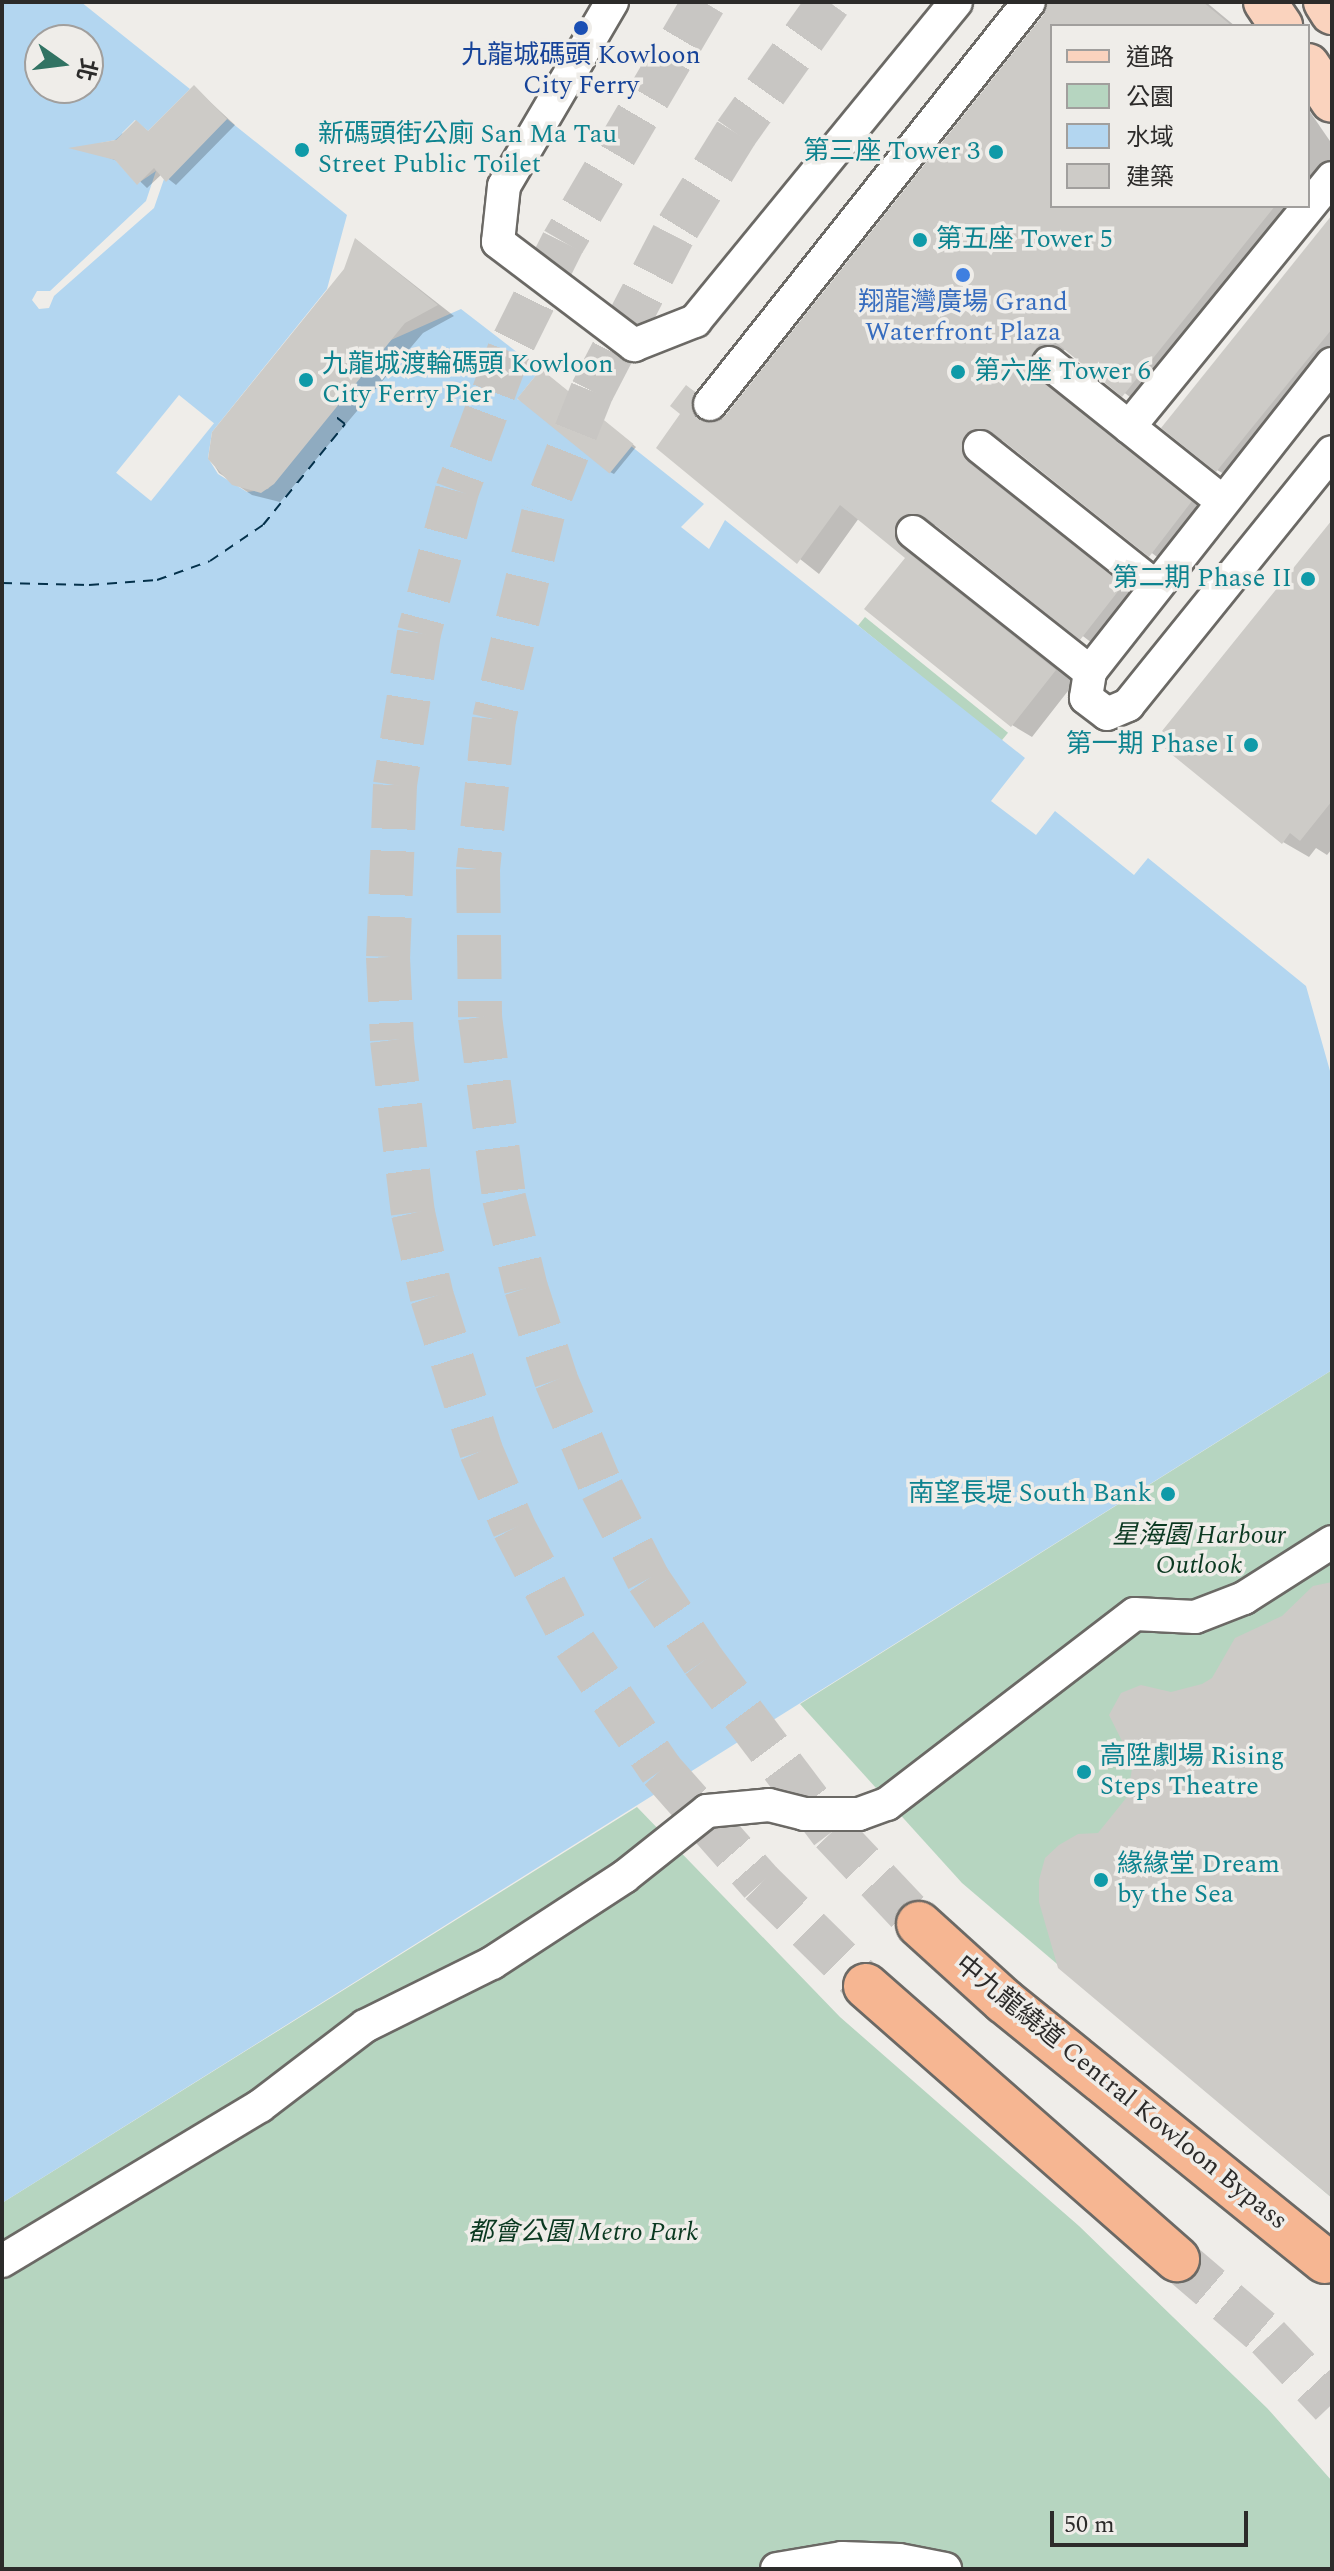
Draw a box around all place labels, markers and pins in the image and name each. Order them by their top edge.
marker: 九龍城碼頭 Kowloon City Ferry [572,19,590,37]
place label: 九龍城碼頭 Kowloon City Ferry [461,40,701,102]
place label: 新碼頭街公廁 San Ma Tau Street Public Toilet [318,119,617,180]
place label: 第三座 Tower 3 [803,136,980,168]
marker: 新碼頭街公廁 San Ma Tau Street Public Toilet [293,141,311,159]
marker: 第三座 Tower 3 [987,143,1005,161]
place label: 第五座 Tower 5 [936,224,1113,256]
marker: 第五座 Tower 5 [911,231,929,249]
marker: 翔龍灣廣場 Grand Waterfront Plaza [954,266,972,284]
place label: 翔龍灣廣場 Grand Waterfront Plaza [858,287,1068,348]
place label: 九龍城渡輪碼頭 Kowloon City Ferry Pier [322,349,613,410]
place label: 第六座 Tower 6 [974,356,1151,388]
marker: 第六座 Tower 6 [949,363,967,381]
marker: 九龍城渡輪碼頭 Kowloon City Ferry Pier [297,371,315,389]
place label: 第二期 Phase II [1113,563,1292,595]
marker: 第二期 Phase II [1299,570,1317,588]
place label: 第一期 Phase I [1066,729,1235,761]
marker: 第一期 Phase I [1242,736,1260,754]
place label: 南望長堤 South Bank [908,1478,1152,1510]
marker: 南望長堤 South Bank [1159,1485,1177,1503]
place label: 高陞劇場 Rising Steps Theatre [1100,1741,1284,1802]
marker: 高陞劇場 Rising Steps Theatre [1075,1763,1093,1781]
place label: 緣緣堂 Dream by the Sea [1117,1849,1280,1910]
marker: 緣緣堂 Dream by the Sea [1092,1871,1110,1889]

